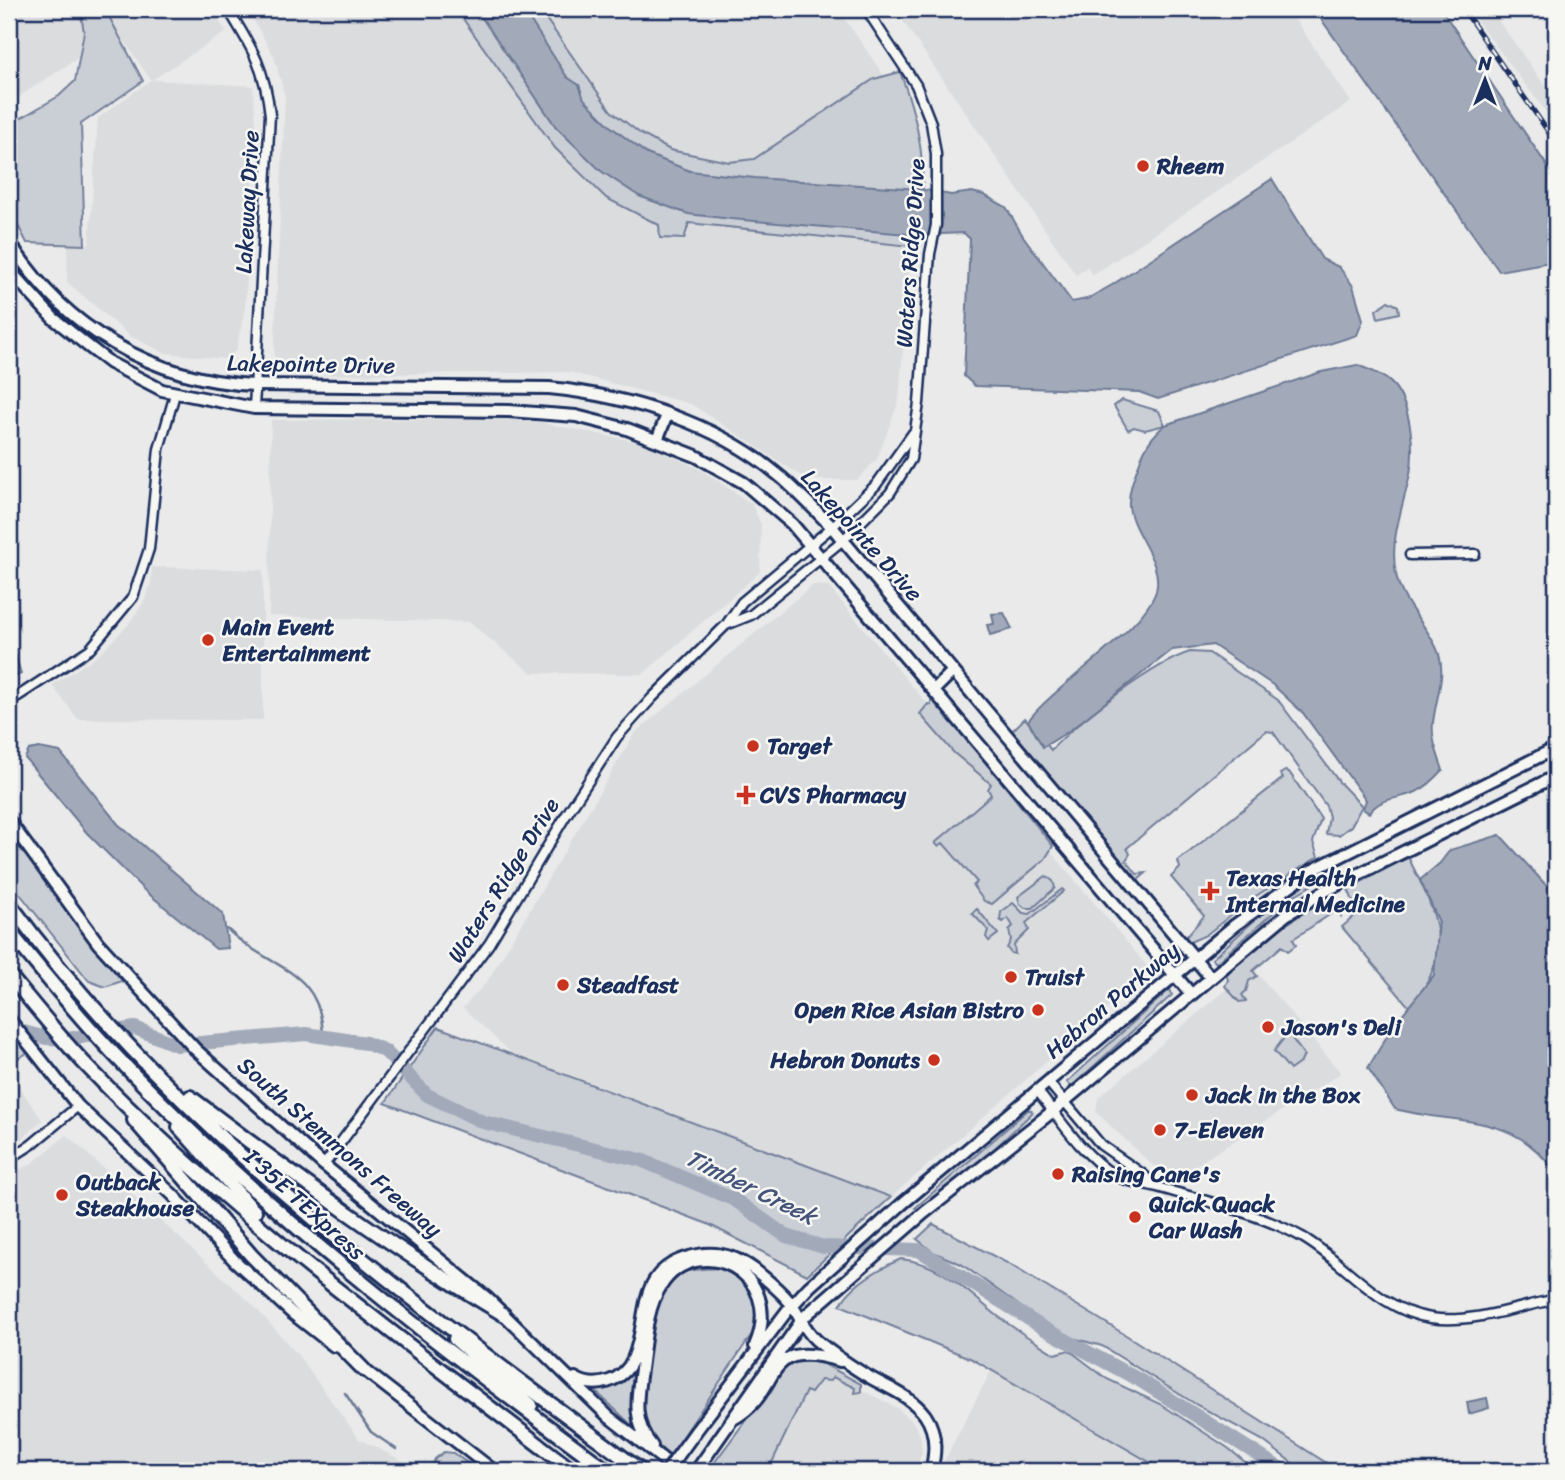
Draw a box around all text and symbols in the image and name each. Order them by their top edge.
north arrow [1450,46,1520,116]
text: N [1477,47,1492,80]
street label: Lakeway Drive [223,129,272,275]
place label: Rheem [1156,146,1225,187]
street label: Waters Ridge Drive [883,157,938,349]
marker: Rheem [1135,158,1151,174]
street label: Lakepointe Drive [226,343,396,386]
street label: Lakepointe Drive [790,459,933,612]
place label: Main Event Entertainment [221,607,371,674]
marker: Main Event Entertainment [200,632,216,648]
place label: Target [767,726,833,767]
marker: Target [745,738,761,754]
place label: CVS Pharmacy [759,775,907,816]
marker: CVS Pharmacy [738,787,754,803]
street label: Waters Ridge Drive [436,789,571,971]
place label: Texas Health Internal Medicine [1225,858,1406,925]
marker: Texas Health Internal Medicine [1200,881,1220,901]
street label: Hebron Parkway [1035,931,1189,1070]
place label: Truist [1025,957,1085,998]
place label: Steadfast [576,965,679,1006]
marker: Truist [1003,969,1019,985]
marker: Steadfast [555,977,571,993]
place label: Open Rice Asian Bistro [795,990,1024,1031]
marker: Open Rice Asian Bistro [1030,1002,1046,1018]
place label: Jason's Deli [1280,1007,1402,1048]
marker: Jason's Deli [1260,1019,1276,1035]
place label: Hebron Donuts [769,1040,921,1081]
street label: South Stemmons Freeway [227,1046,452,1249]
marker: Hebron Donuts [926,1052,942,1068]
place label: Jack in the Box [1204,1075,1361,1116]
marker: Jack in the Box [1184,1087,1200,1103]
place label: 7-Eleven [1174,1110,1264,1151]
marker: 7-Eleven [1152,1122,1168,1138]
street label: I 35E TEXpress [233,1137,376,1271]
water label: Timber Creek [678,1137,827,1238]
place label: Raising Cane's [1071,1154,1221,1195]
place label: Outback Steakhouse [75,1162,194,1229]
marker: Raising Cane's [1050,1166,1066,1182]
place label: Quick Quack Car Wash [1148,1184,1276,1251]
marker: Outback Steakhouse [54,1187,70,1203]
marker: Quick Quack Car Wash [1127,1209,1143,1225]

